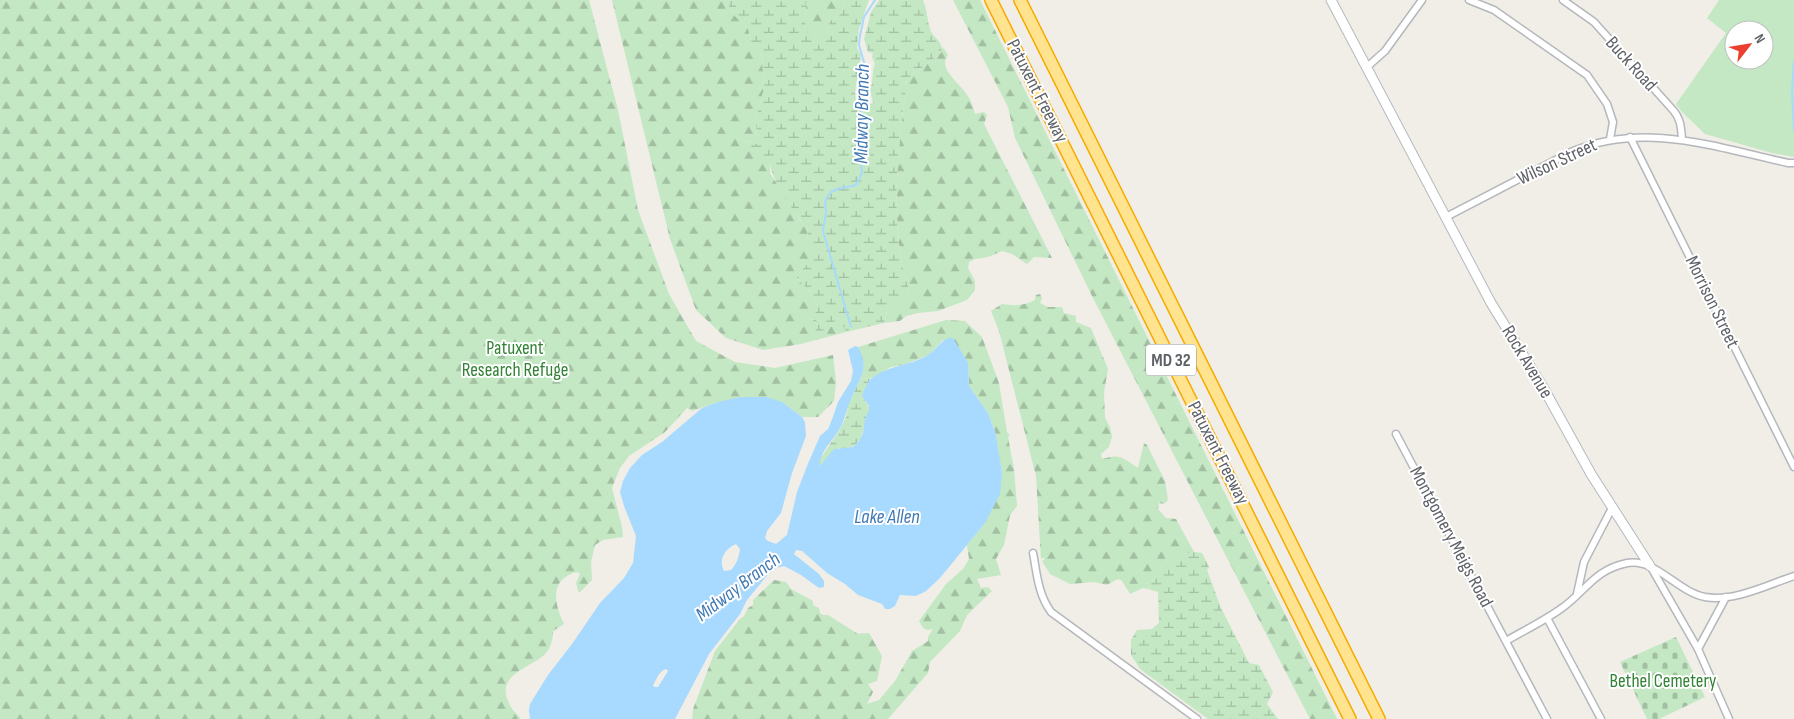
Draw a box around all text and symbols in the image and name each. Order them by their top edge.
north arrow [1724,20,1774,70]
text: N [1751,31,1769,46]
street label: Buck Road [1600,32,1662,96]
street label: Patuxent Freeway [1001,36,1073,147]
water label: Midway Branch [849,64,875,164]
street label: Wilson Street [1513,133,1601,190]
street label: Morrison Street [1680,252,1744,352]
street label: Rock Avenue [1496,321,1558,403]
park label: Patuxent Research Refuge [462,337,568,382]
road number: MD 32 [1146,344,1196,376]
street label: Patuxent Freeway [1182,398,1254,509]
street label: Montgomery Meigs Road [1404,463,1498,611]
water label: Lake Allen [854,505,920,529]
water label: Midway Branch [691,547,785,627]
park label: Bethel Cemetery [1610,670,1717,693]

